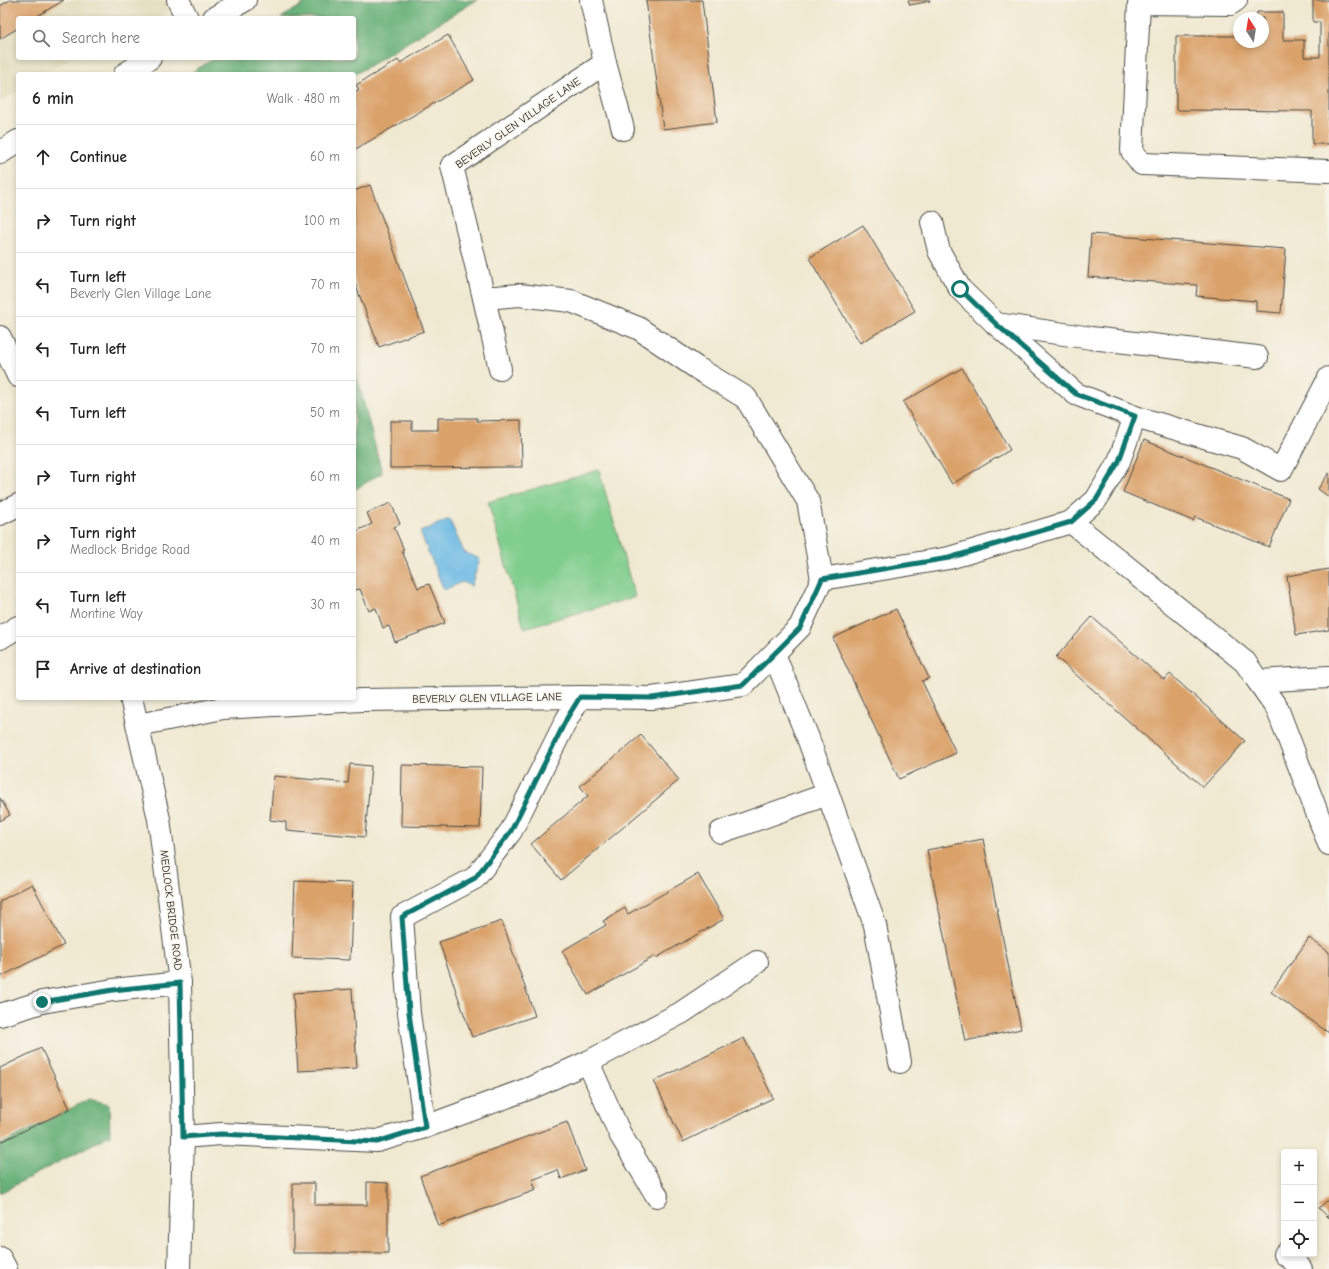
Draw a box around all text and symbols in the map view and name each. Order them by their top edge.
north arrow [1233,12,1269,48]
search box [16,16,356,60]
icon: search [30,27,52,49]
text: Search here [62,29,140,47]
street label: BEVERLY GLEN VILLAGE LANE [453,75,583,171]
text: 6 min [32,89,74,108]
text: Walk · 480 m [267,91,340,106]
icon: ahead [32,146,54,168]
text: Continue [70,148,127,166]
text: 60 m [310,149,340,164]
icon: right [32,210,54,232]
text: Turn right [70,212,136,230]
text: 100 m [304,213,340,228]
text: Turn left [70,268,126,286]
icon: left [32,274,54,296]
text: 70 m [311,277,340,292]
route start [951,280,969,298]
text: Beverly Glen Village Lane [70,286,211,301]
icon: left [32,338,54,360]
text: Turn left [70,340,126,358]
text: 70 m [311,341,340,356]
icon: left [32,402,54,424]
text: Turn left [70,404,126,422]
text: 50 m [310,405,340,420]
icon: right [32,466,54,488]
text: Turn right [70,468,136,486]
text: 60 m [310,469,340,484]
text: Turn right [70,524,136,542]
icon: right [32,530,54,552]
text: 40 m [311,533,340,548]
text: Medlock Bridge Road [70,542,190,557]
text: Turn left [70,588,126,606]
icon: left [32,594,54,616]
text: 30 m [310,597,340,612]
text: Montine Way [70,606,143,621]
icon: arrive [32,658,54,680]
text: Arrive at destination [70,660,201,678]
street label: BEVERLY GLEN VILLAGE LANE [412,690,562,706]
street label: MEDLOCK BRIDGE ROAD [157,849,185,971]
route end [33,993,51,1011]
map controls [1281,1149,1317,1257]
button: + [1281,1149,1317,1185]
button: − [1281,1185,1317,1221]
button: locate [1281,1221,1317,1257]

